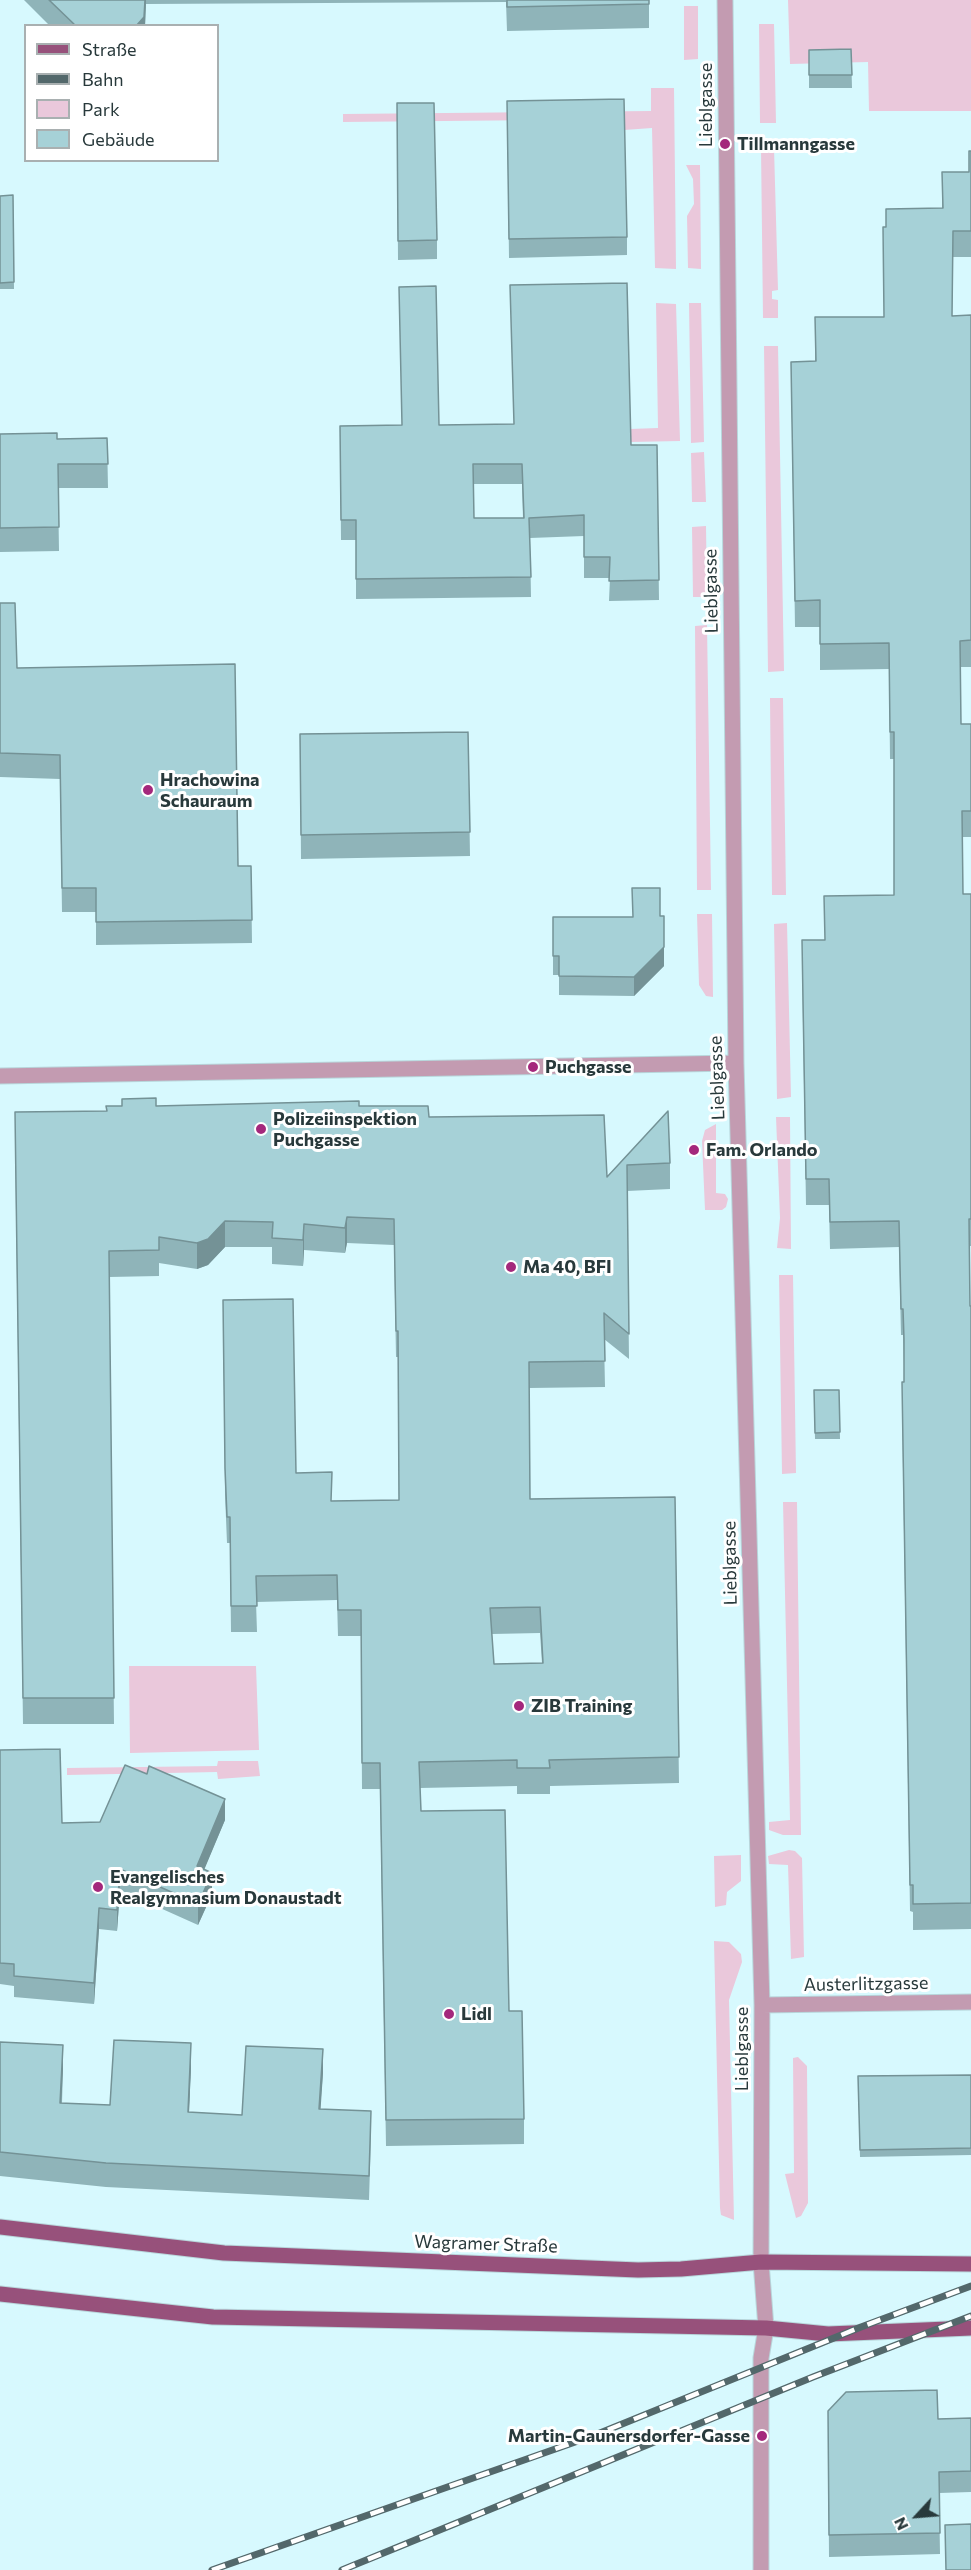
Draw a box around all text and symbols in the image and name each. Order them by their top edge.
legend [24,24,219,162]
text: Straße [82,38,137,60]
street label: Lieblgasse [695,63,717,147]
text: Bahn [82,68,124,90]
text: Park [82,98,120,120]
text: Gebäude [82,128,155,150]
place label: Tillmanngasse [737,133,855,155]
marker: Tillmanngasse [718,137,732,151]
street label: Lieblgasse [699,549,723,633]
place label: Hrachowina Schauraum [160,769,260,812]
marker: Hrachowina Schauraum [141,783,155,797]
street label: Lieblgasse [705,1035,729,1121]
place label: Puchgasse [545,1056,632,1078]
marker: Puchgasse [526,1060,540,1074]
place label: Polizeiinspektion Puchgasse [273,1108,417,1150]
marker: Polizeiinspektion Puchgasse [254,1122,268,1136]
place label: Fam. Orlando [706,1139,818,1161]
marker: Fam. Orlando [687,1143,701,1157]
place label: Ma 40, BFI [523,1256,612,1278]
marker: Ma 40, BFI [504,1260,518,1274]
street label: Lieblgasse [718,1521,742,1605]
place label: ZIB Training [531,1695,632,1717]
marker: ZIB Training [512,1699,526,1713]
place label: Evangelisches Realgymnasium Donaustadt [110,1866,341,1908]
marker: Evangelisches Realgymnasium Donaustadt [91,1880,105,1894]
street label: Austerlitzgasse [803,1972,929,1996]
place label: Lidl [461,2003,492,2025]
marker: Lidl [442,2007,456,2021]
street label: Lieblgasse [731,2007,753,2091]
street label: Wagramer Straße [414,2231,558,2257]
place label: Martin-Gaunersdorfer-Gasse [508,2425,750,2447]
marker: Martin-Gaunersdorfer-Gasse [755,2429,769,2443]
north arrow [887,2486,947,2546]
text: N [889,2515,912,2534]

